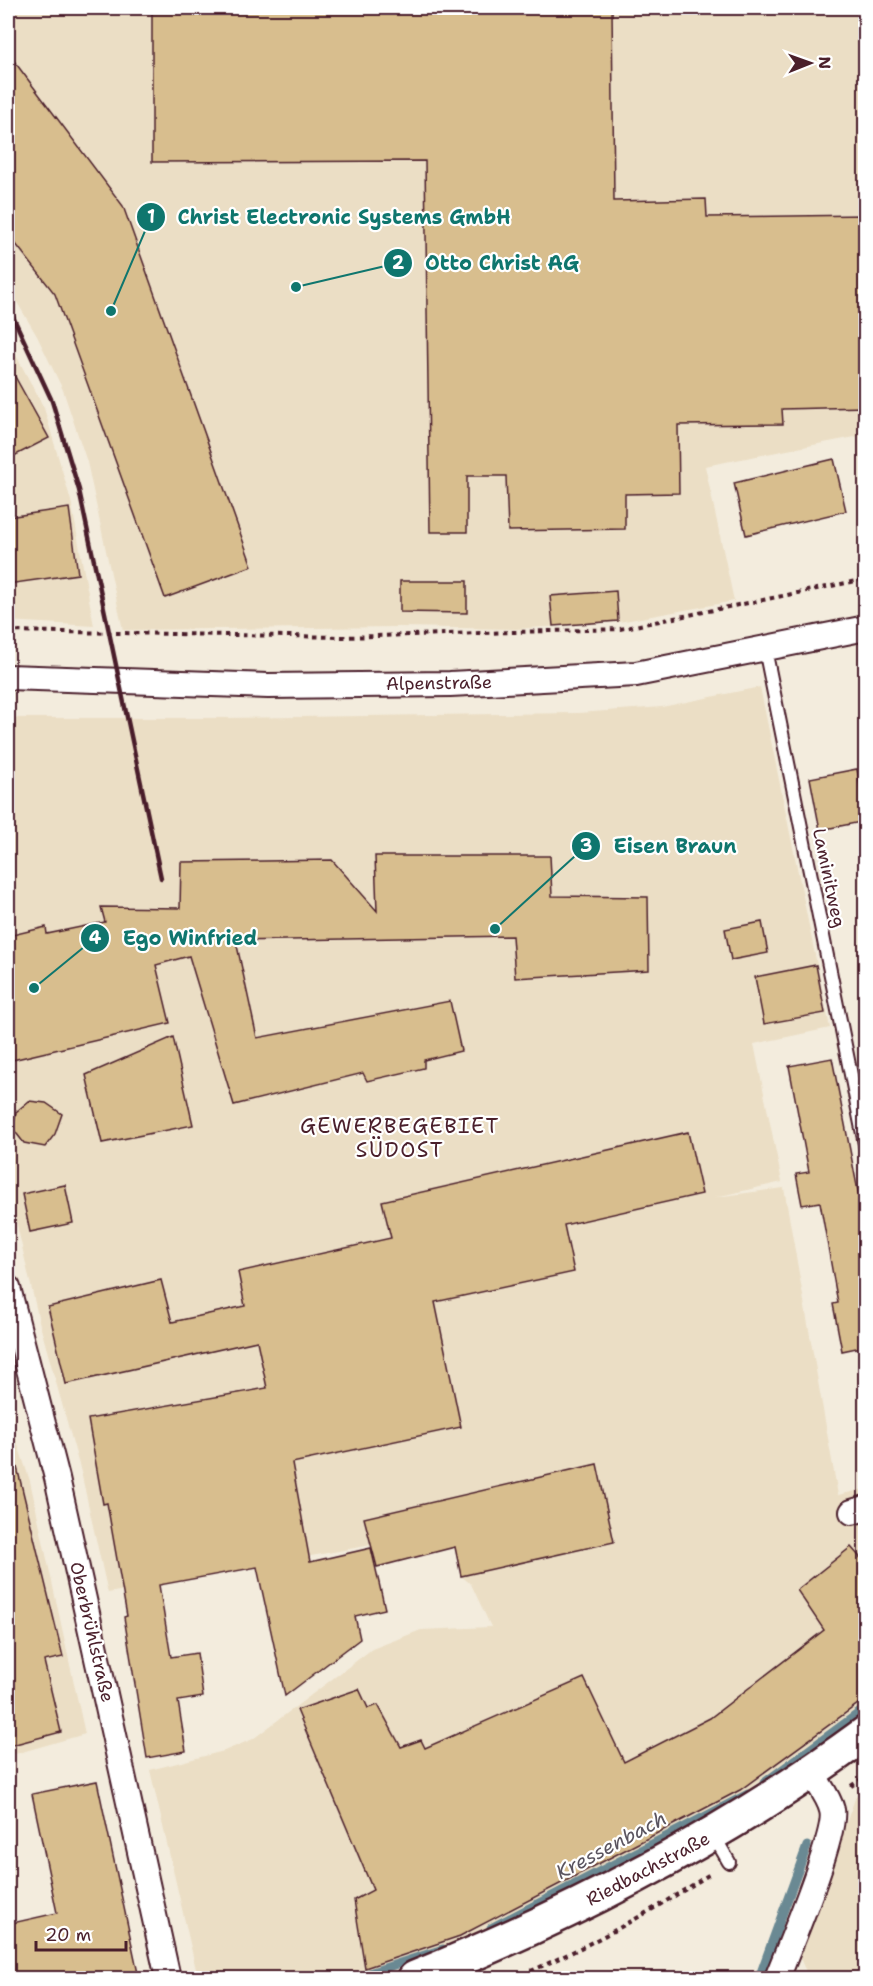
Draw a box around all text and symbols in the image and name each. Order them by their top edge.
north arrow [780,33,840,93]
text: N [814,56,835,69]
callout: Christ Electronic Systems GmbH [136,198,523,236]
text: Christ Electronic Systems GmbH [177,204,511,230]
text: 1 [147,205,155,229]
callout: Otto Christ AG [383,244,591,282]
text: Otto Christ AG [425,250,579,276]
text: 2 [392,251,405,275]
street label: Alpenstraße [386,670,492,696]
street label: Laminitweg [807,826,851,930]
callout: Eisen Braun [571,827,748,865]
text: Eisen Braun [614,833,736,859]
text: 3 [580,834,592,858]
callout: Ego Winfried [80,919,269,957]
text: Ego Winfried [123,925,258,951]
text: 4 [89,926,102,950]
district label: GEWERBEGEBIET SÜDOST [300,1112,500,1164]
street label: Oberbrühlstraße [64,1559,120,1705]
water label: Kressenbach [551,1805,671,1885]
street label: Riedbachstraße [582,1826,714,1912]
scale bar [36,1914,126,1952]
text: 20 m [45,1923,91,1947]

